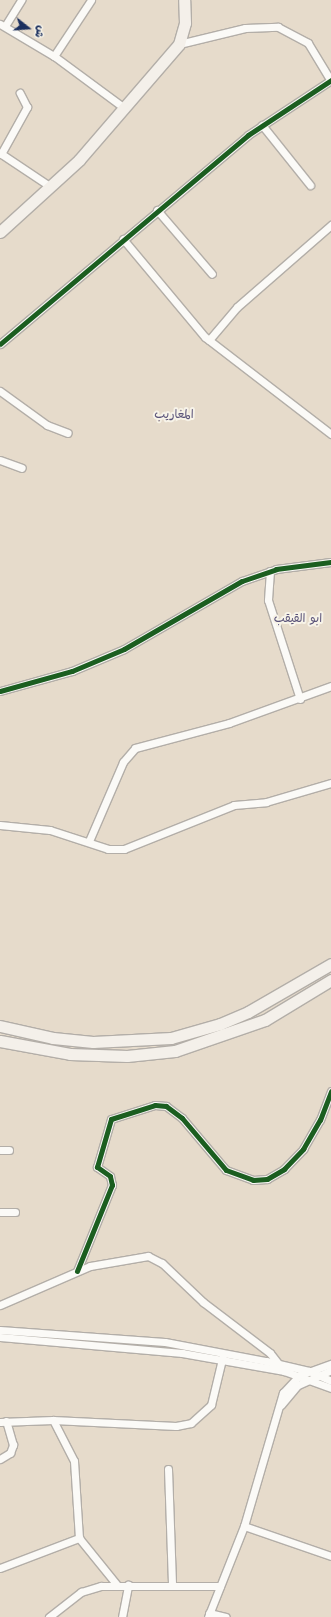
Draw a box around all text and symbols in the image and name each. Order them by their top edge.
north arrow [8,8,48,48]
text: ش [29,23,50,40]
district label: المغاريب [154,408,194,422]
district label: ابو القيقب [274,612,322,626]

